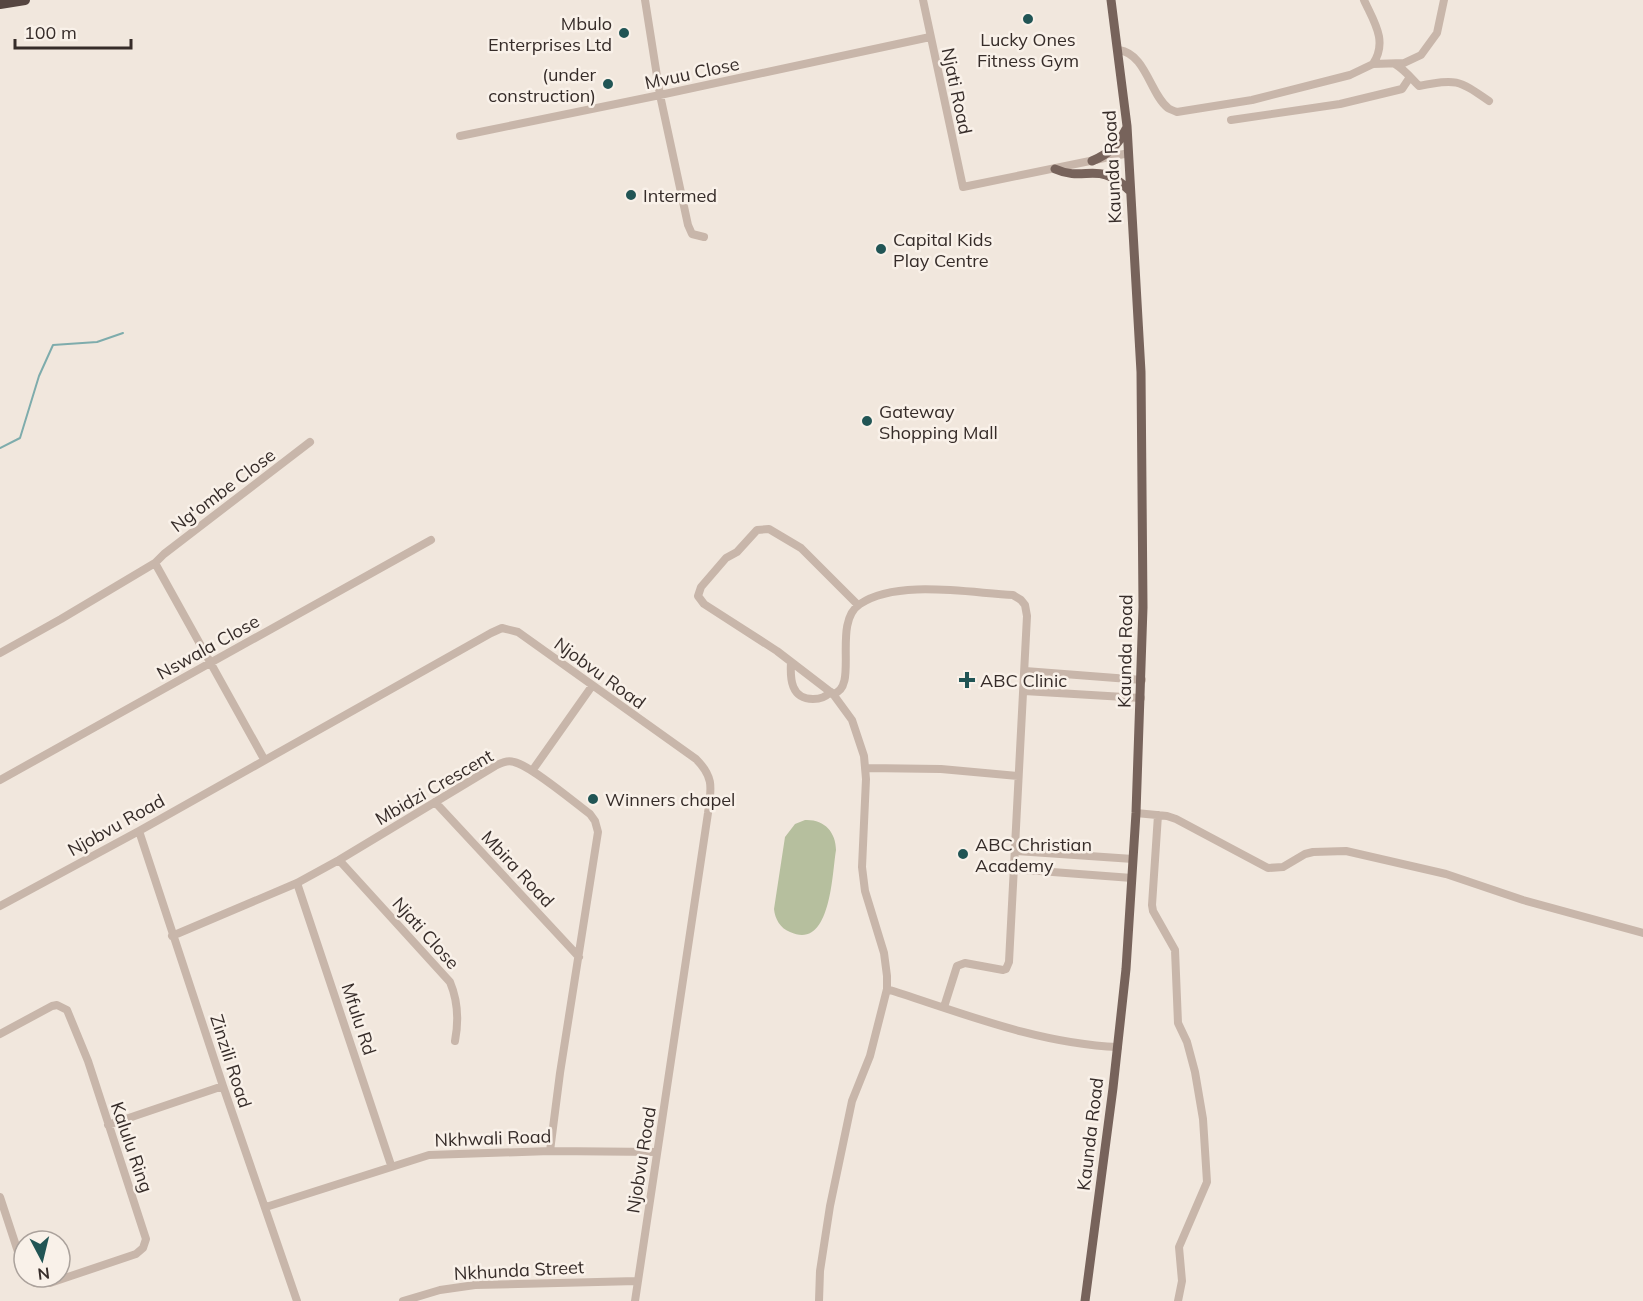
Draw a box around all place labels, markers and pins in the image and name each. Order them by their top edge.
place label: Mbulo Enterprises Ltd [488,12,612,56]
marker: Lucky Ones Fitness Gym [1021,12,1035,26]
marker: Mbulo Enterprises Ltd [617,26,631,40]
place label: Lucky Ones Fitness Gym [977,28,1079,72]
place label: (under construction) [488,63,596,107]
marker: (under construction) [601,77,615,91]
place label: Intermed [643,184,717,207]
marker: Intermed [624,188,638,202]
place label: Capital Kids Play Centre [893,228,992,272]
marker: Capital Kids Play Centre [874,242,888,256]
place label: Gateway Shopping Mall [879,400,998,444]
marker: Gateway Shopping Mall [860,414,874,428]
place label: ABC Clinic [980,669,1067,692]
marker: ABC Clinic [958,671,976,689]
place label: Winners chapel [605,788,735,811]
marker: Winners chapel [586,792,600,806]
place label: ABC Christian Academy [975,833,1092,877]
marker: ABC Christian Academy [956,847,970,861]

